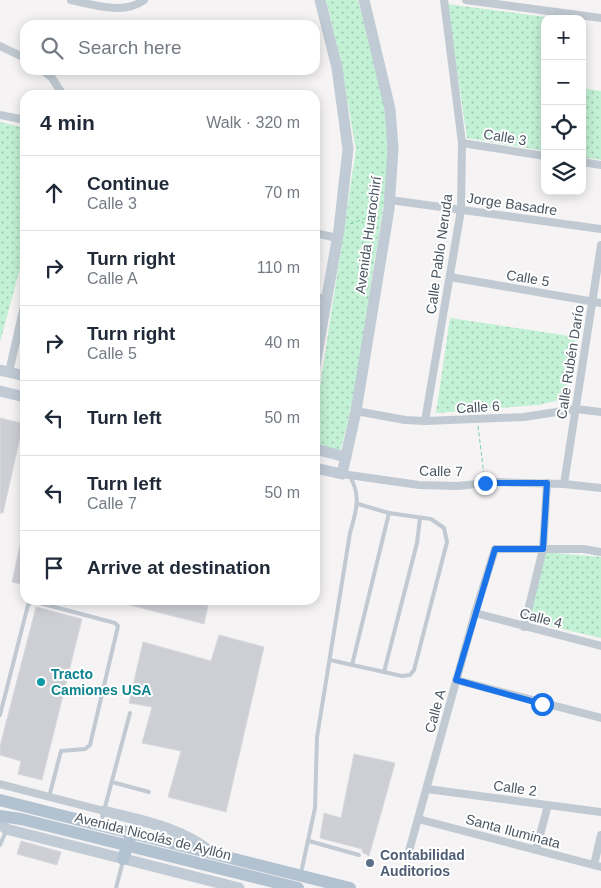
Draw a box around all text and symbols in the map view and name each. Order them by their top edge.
map controls [541,15,586,195]
button: + [541,15,586,60]
search box [20,20,320,75]
icon: search [38,34,66,62]
text: Search here [78,37,182,58]
button: − [541,60,586,105]
button: locate [541,105,586,150]
text: 4 min [40,111,95,134]
text: Walk · 320 m [206,114,300,131]
street label: Calle 3 [482,126,528,148]
button: layers [541,150,586,195]
text: Continue [87,173,169,194]
street label: Avenida Huarochirí [352,175,384,295]
icon: ahead [40,179,68,207]
text: 70 m [264,184,300,201]
street label: Jorge Basadre [466,190,558,218]
street label: Calle Pablo Neruda [423,193,455,315]
text: Calle 3 [87,195,137,212]
text: Turn right [87,248,175,269]
icon: right [40,254,68,282]
text: 110 m [257,259,300,276]
street label: Calle 5 [505,267,551,289]
text: Calle A [87,270,138,287]
street label: Calle Rubén Darío [553,304,587,420]
text: Turn right [87,323,175,344]
icon: right [40,329,68,357]
text: 40 m [264,334,300,351]
text: Calle 5 [87,345,137,362]
street label: Calle 6 [456,398,500,416]
icon: left [40,404,68,432]
text: Turn left [87,407,162,428]
text: 50 m [264,409,300,426]
street label: Calle 7 [419,463,463,479]
route end [474,472,497,495]
text: Turn left [87,473,162,494]
icon: left [40,479,68,507]
text: 50 m [264,484,300,501]
text: Calle 7 [87,495,137,512]
icon: arrive [40,554,68,582]
text: Arrive at destination [87,557,271,578]
street label: Calle 4 [518,605,564,631]
place label: Tracto Camiones USA [51,666,151,698]
marker: Tracto Camiones USA [35,676,47,688]
street label: Calle A [422,687,449,734]
route start [531,693,554,716]
street label: Calle 2 [492,777,538,799]
street label: Avenida Nicolás de Ayllón [73,809,233,863]
street label: Santa Iluminata [464,811,562,851]
place label: Contabilidad Auditorios [380,847,465,879]
marker: Contabilidad Auditorios [364,857,376,869]

